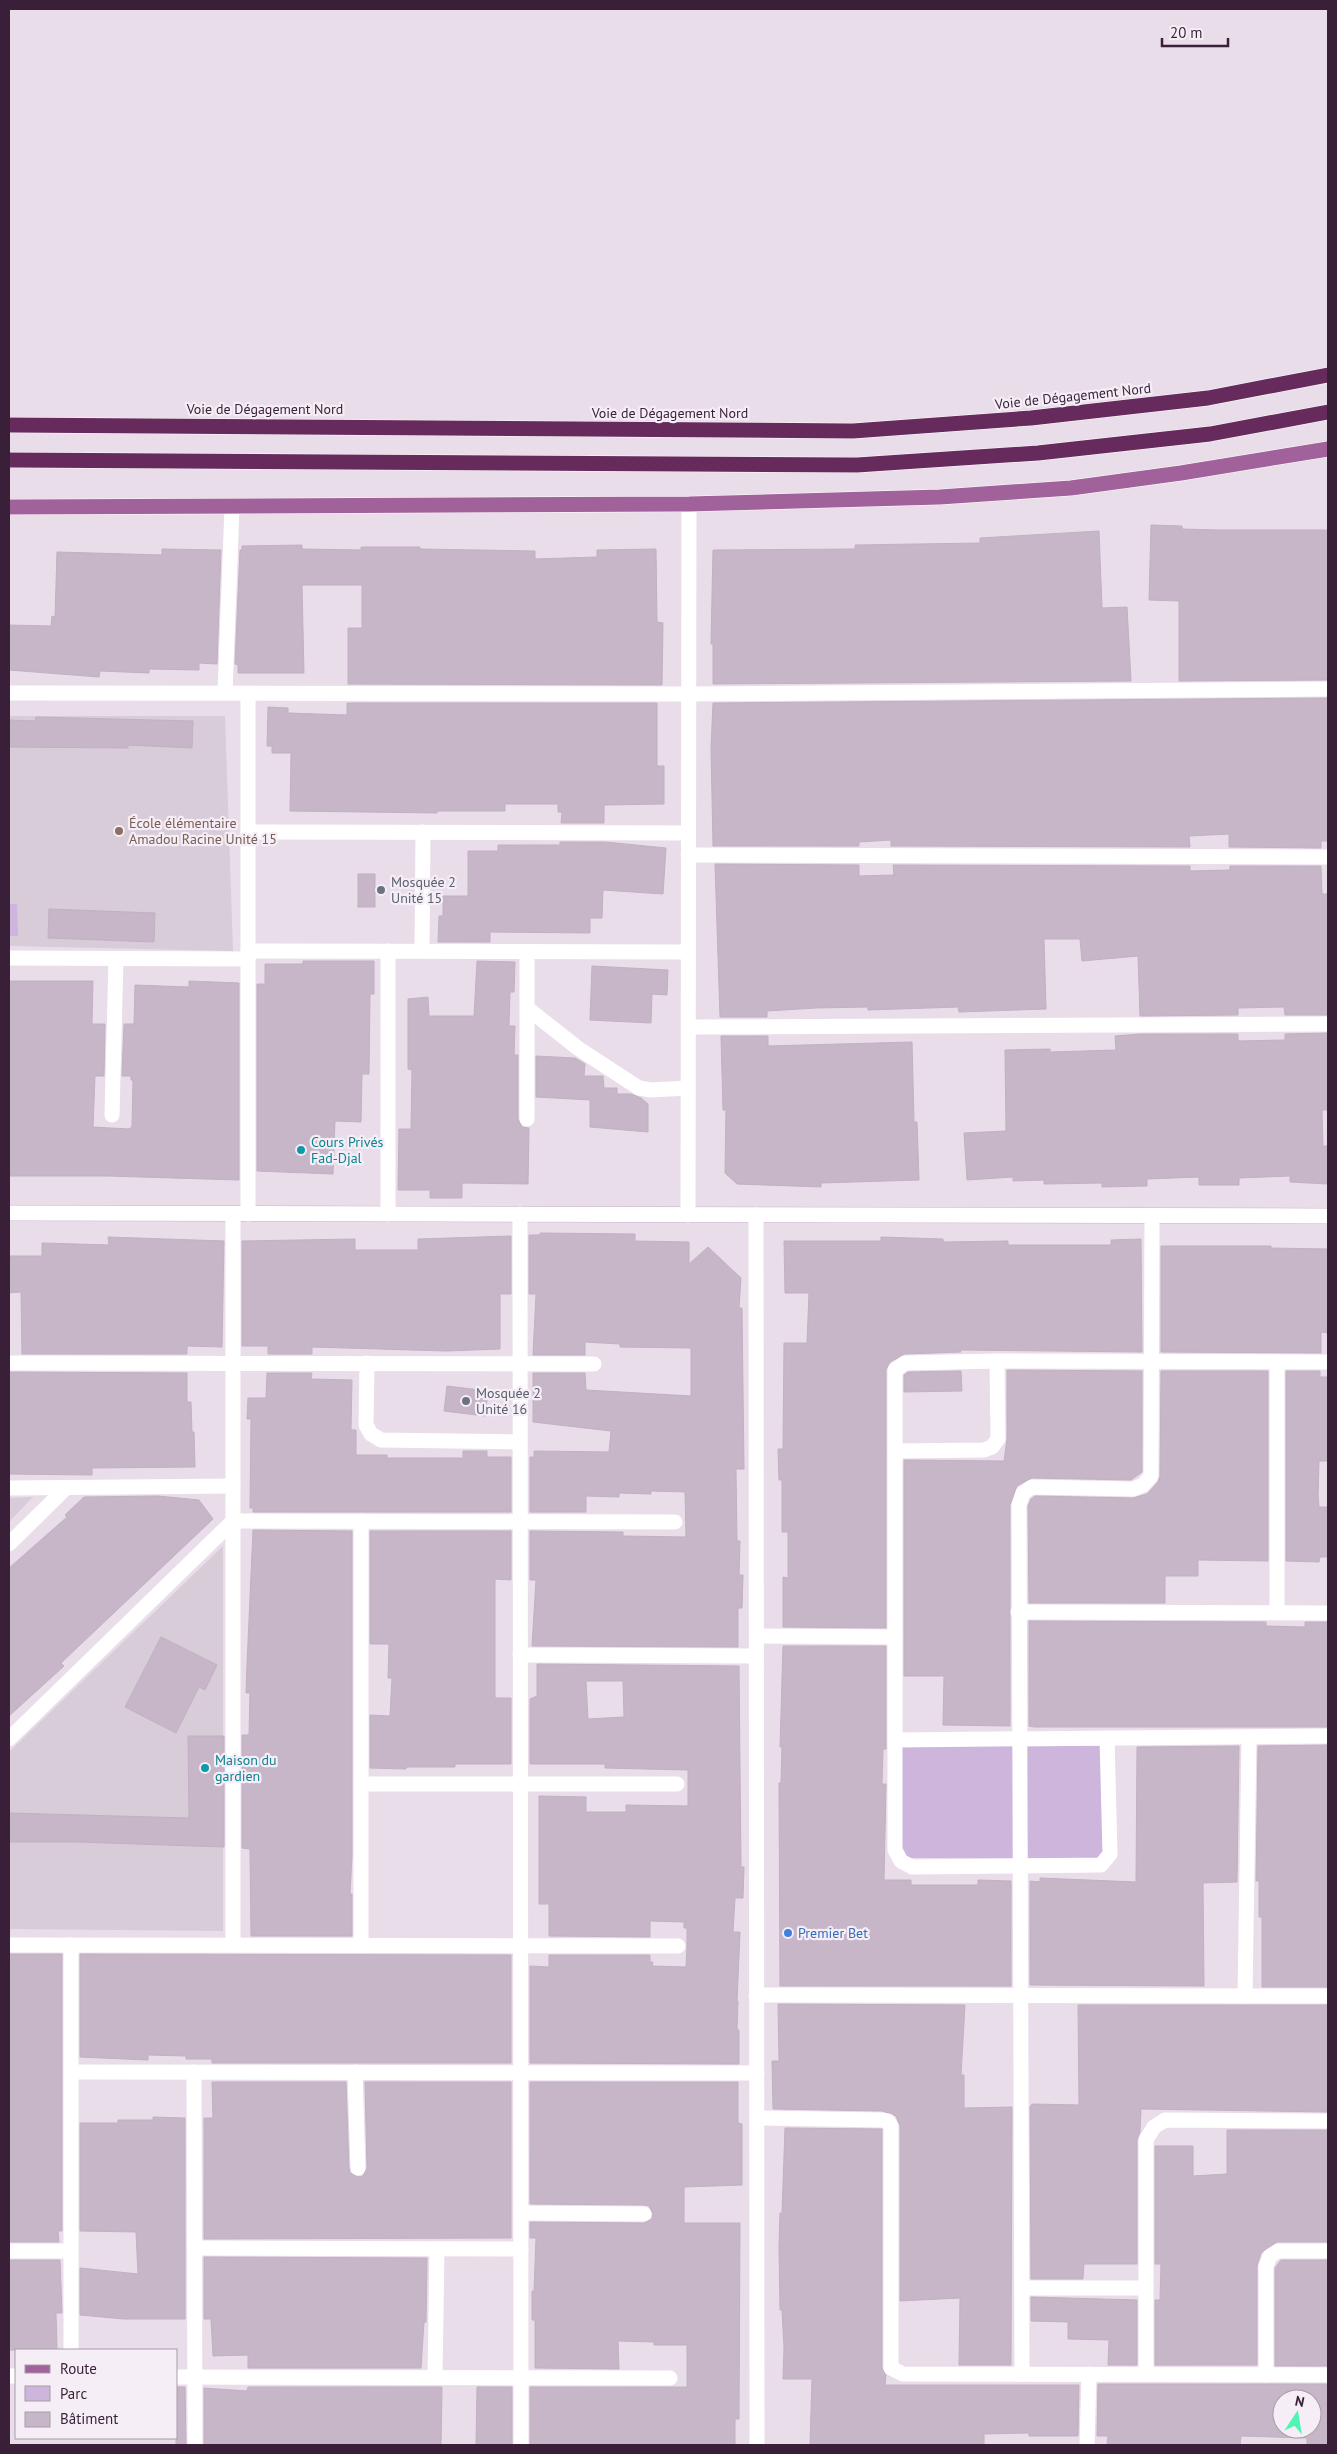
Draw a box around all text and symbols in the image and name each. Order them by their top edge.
scale bar [1162,15,1228,47]
text: 20 m [1170,23,1203,42]
street label: Voie de Dégagement Nord [993,379,1152,413]
street label: Voie de Dégagement Nord [186,400,343,418]
street label: Voie de Dégagement Nord [591,404,748,422]
place label: École élémentaire Amadou Racine Unité 15 [129,814,277,848]
marker: École élémentaire Amadou Racine Unité 15 [113,825,125,837]
place label: Mosquée 2 Unité 15 [391,873,456,907]
marker: Mosquée 2 Unité 15 [375,884,387,896]
place label: Cours Privés Fad-Djal [311,1133,383,1167]
marker: Cours Privés Fad-Djal [295,1144,307,1156]
place label: Mosquée 2 Unité 16 [476,1384,541,1418]
marker: Mosquée 2 Unité 16 [460,1395,472,1407]
place label: Maison du gardien [215,1751,277,1785]
marker: Maison du gardien [199,1762,211,1774]
place label: Premier Bet [798,1924,868,1942]
marker: Premier Bet [782,1927,794,1939]
legend [15,2349,178,2439]
text: Route [60,2359,97,2378]
text: Parc [60,2384,87,2403]
north arrow [1272,2389,1322,2439]
text: N [1293,2392,1306,2411]
text: Bâtiment [60,2409,118,2428]

